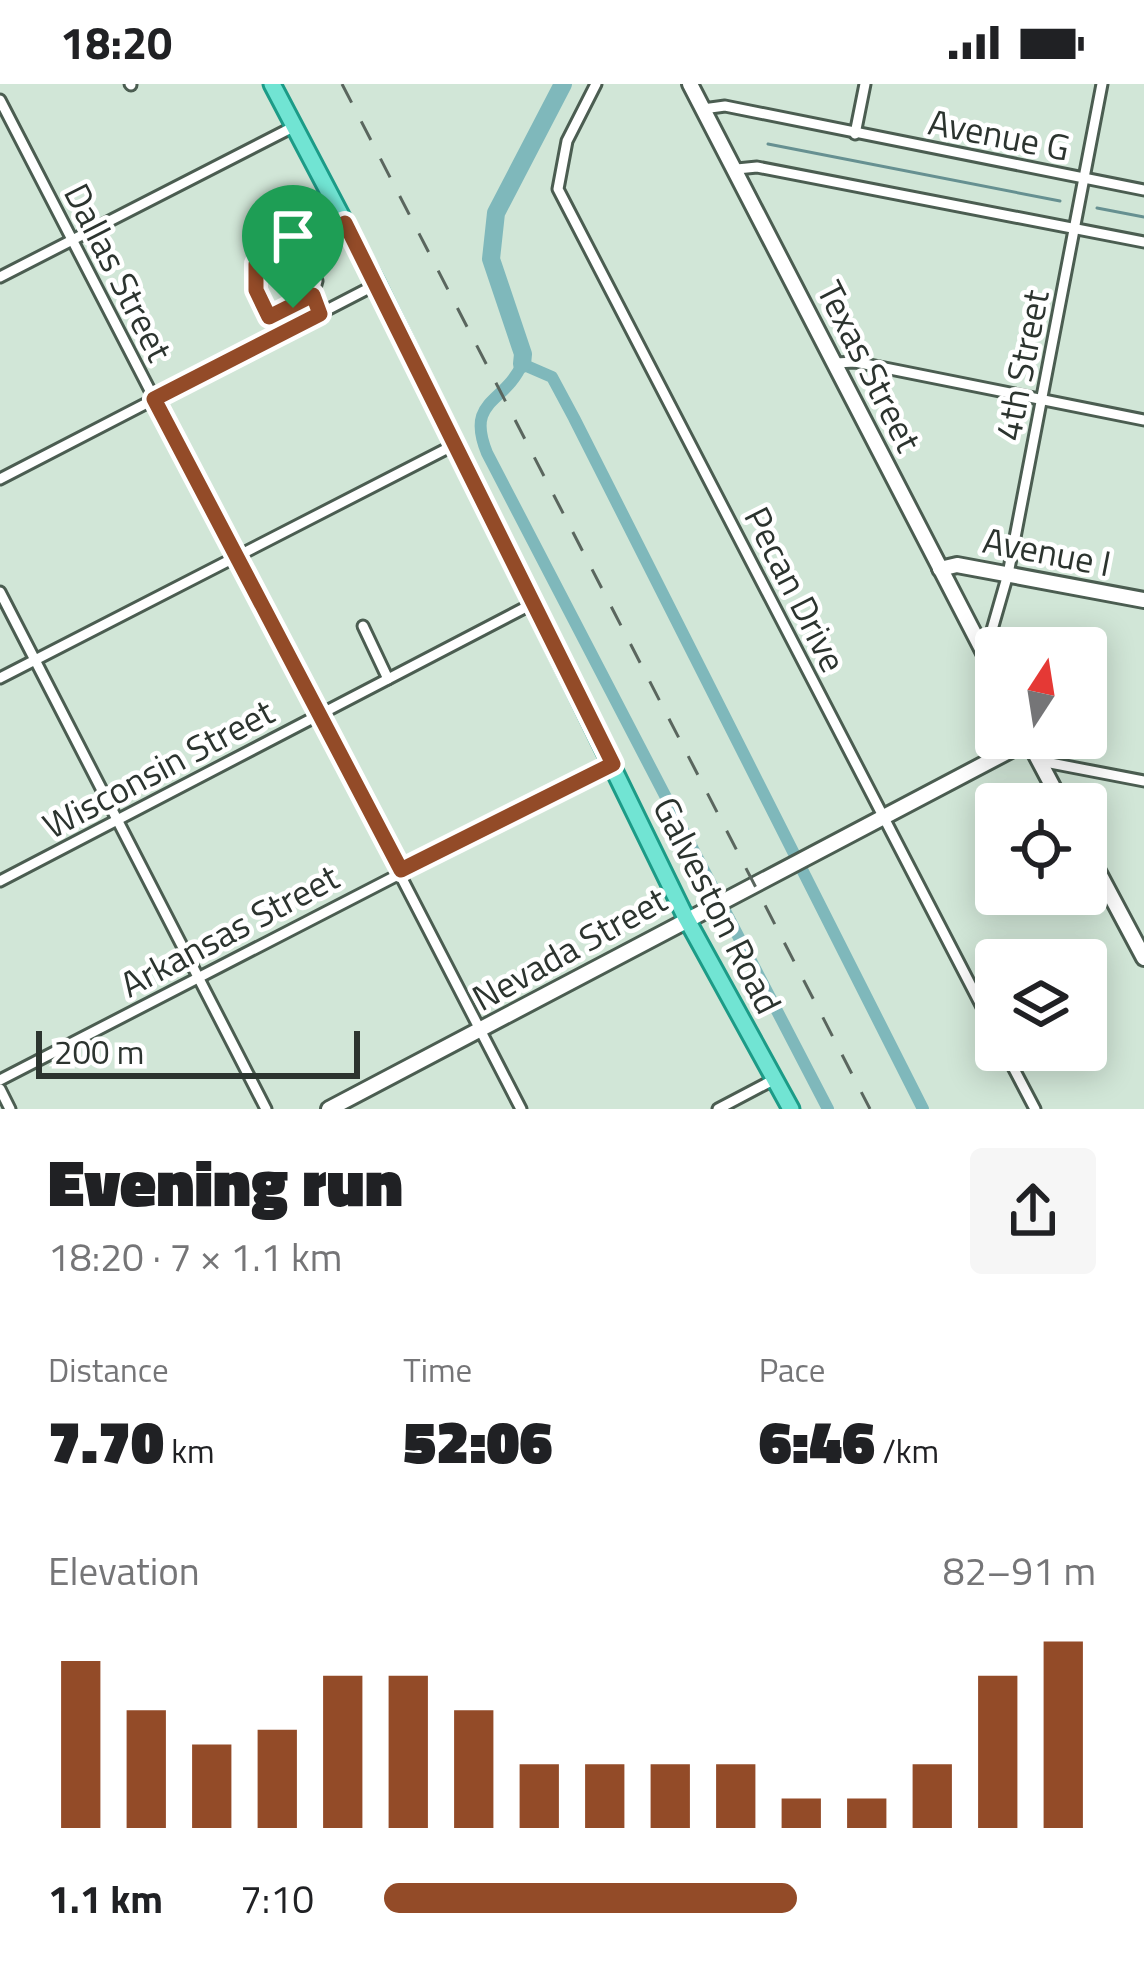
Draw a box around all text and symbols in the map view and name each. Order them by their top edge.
text: 18:20 [60,8,172,76]
street label: Avenue G [924,93,1074,175]
street label: Dallas Street [51,173,188,371]
pin [242,185,344,308]
icon: arrive [260,203,326,269]
street label: Texas Street [803,271,937,461]
street label: 4th Street [979,284,1063,445]
street label: Pecan Drive [731,497,861,681]
street label: Avenue I [978,512,1116,590]
north arrow [975,627,1107,759]
map controls [975,627,1107,1071]
street label: Wisconsin Street [32,684,284,852]
button: locate [975,783,1107,915]
street label: Galveston Road [640,787,796,1023]
street label: Arkansas Street [110,849,348,1011]
street label: Nevada Street [462,872,677,1024]
button: layers [975,939,1107,1071]
scale bar [36,1025,360,1078]
text: 200 m [54,1027,144,1077]
text: Evening run [48,1131,403,1232]
button: share [970,1148,1096,1274]
text: 18:20 · 7 × 1.1 km [48,1227,342,1286]
text: Distance [48,1345,169,1395]
text: Time [403,1345,472,1395]
text: Pace [759,1345,825,1395]
text: 7.70 [48,1395,164,1486]
text: 52:06 [403,1395,553,1486]
text: 6:46 [759,1395,875,1486]
text: km [164,1426,215,1476]
text: /km [875,1426,939,1476]
text: Elevation [48,1541,200,1600]
text: 82–91 m [943,1541,1096,1600]
text: 1.1 km [48,1869,163,1928]
text: 7:10 [240,1869,314,1928]

